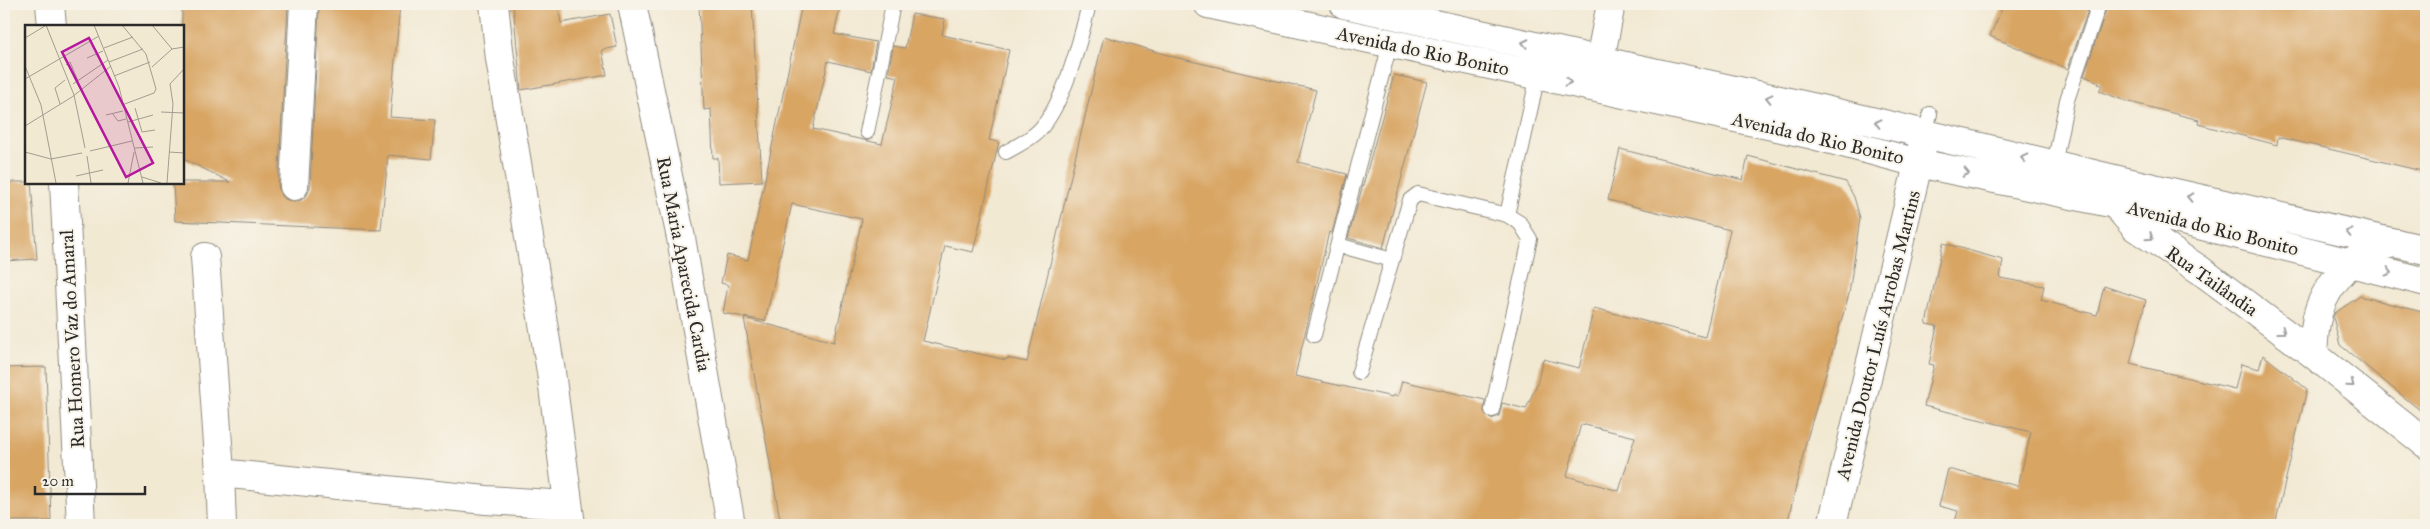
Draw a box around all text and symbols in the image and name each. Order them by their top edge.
street label: Avenida do Rio Bonito [1334,21,1512,81]
inset map [25,25,184,184]
one-way arrow [1520,39,1529,49]
one-way arrow [1564,76,1573,87]
one-way arrow [1764,93,1773,103]
street label: Avenida do Rio Bonito [1729,107,1906,169]
one-way arrow [1873,118,1882,129]
one-way arrow [2020,153,2029,164]
street label: Rua Maria Aparecida Cardia [652,155,716,374]
one-way arrow [1962,167,1971,177]
street label: Avenida Doutor Luís Arrobas Martins [1831,188,1925,483]
one-way arrow [2186,192,2195,202]
street label: Avenida do Rio Bonito [2124,195,2301,260]
one-way arrow [2344,227,2353,238]
street label: Rua Homero Vaz do Amaral [55,228,89,449]
one-way arrow [2144,231,2154,240]
street label: Rua Tailândia [2162,241,2263,322]
one-way arrow [2384,267,2392,277]
one-way arrow [2277,325,2286,334]
one-way arrow [2346,379,2355,388]
scale bar [35,464,145,496]
text: 20 m [42,472,74,490]

